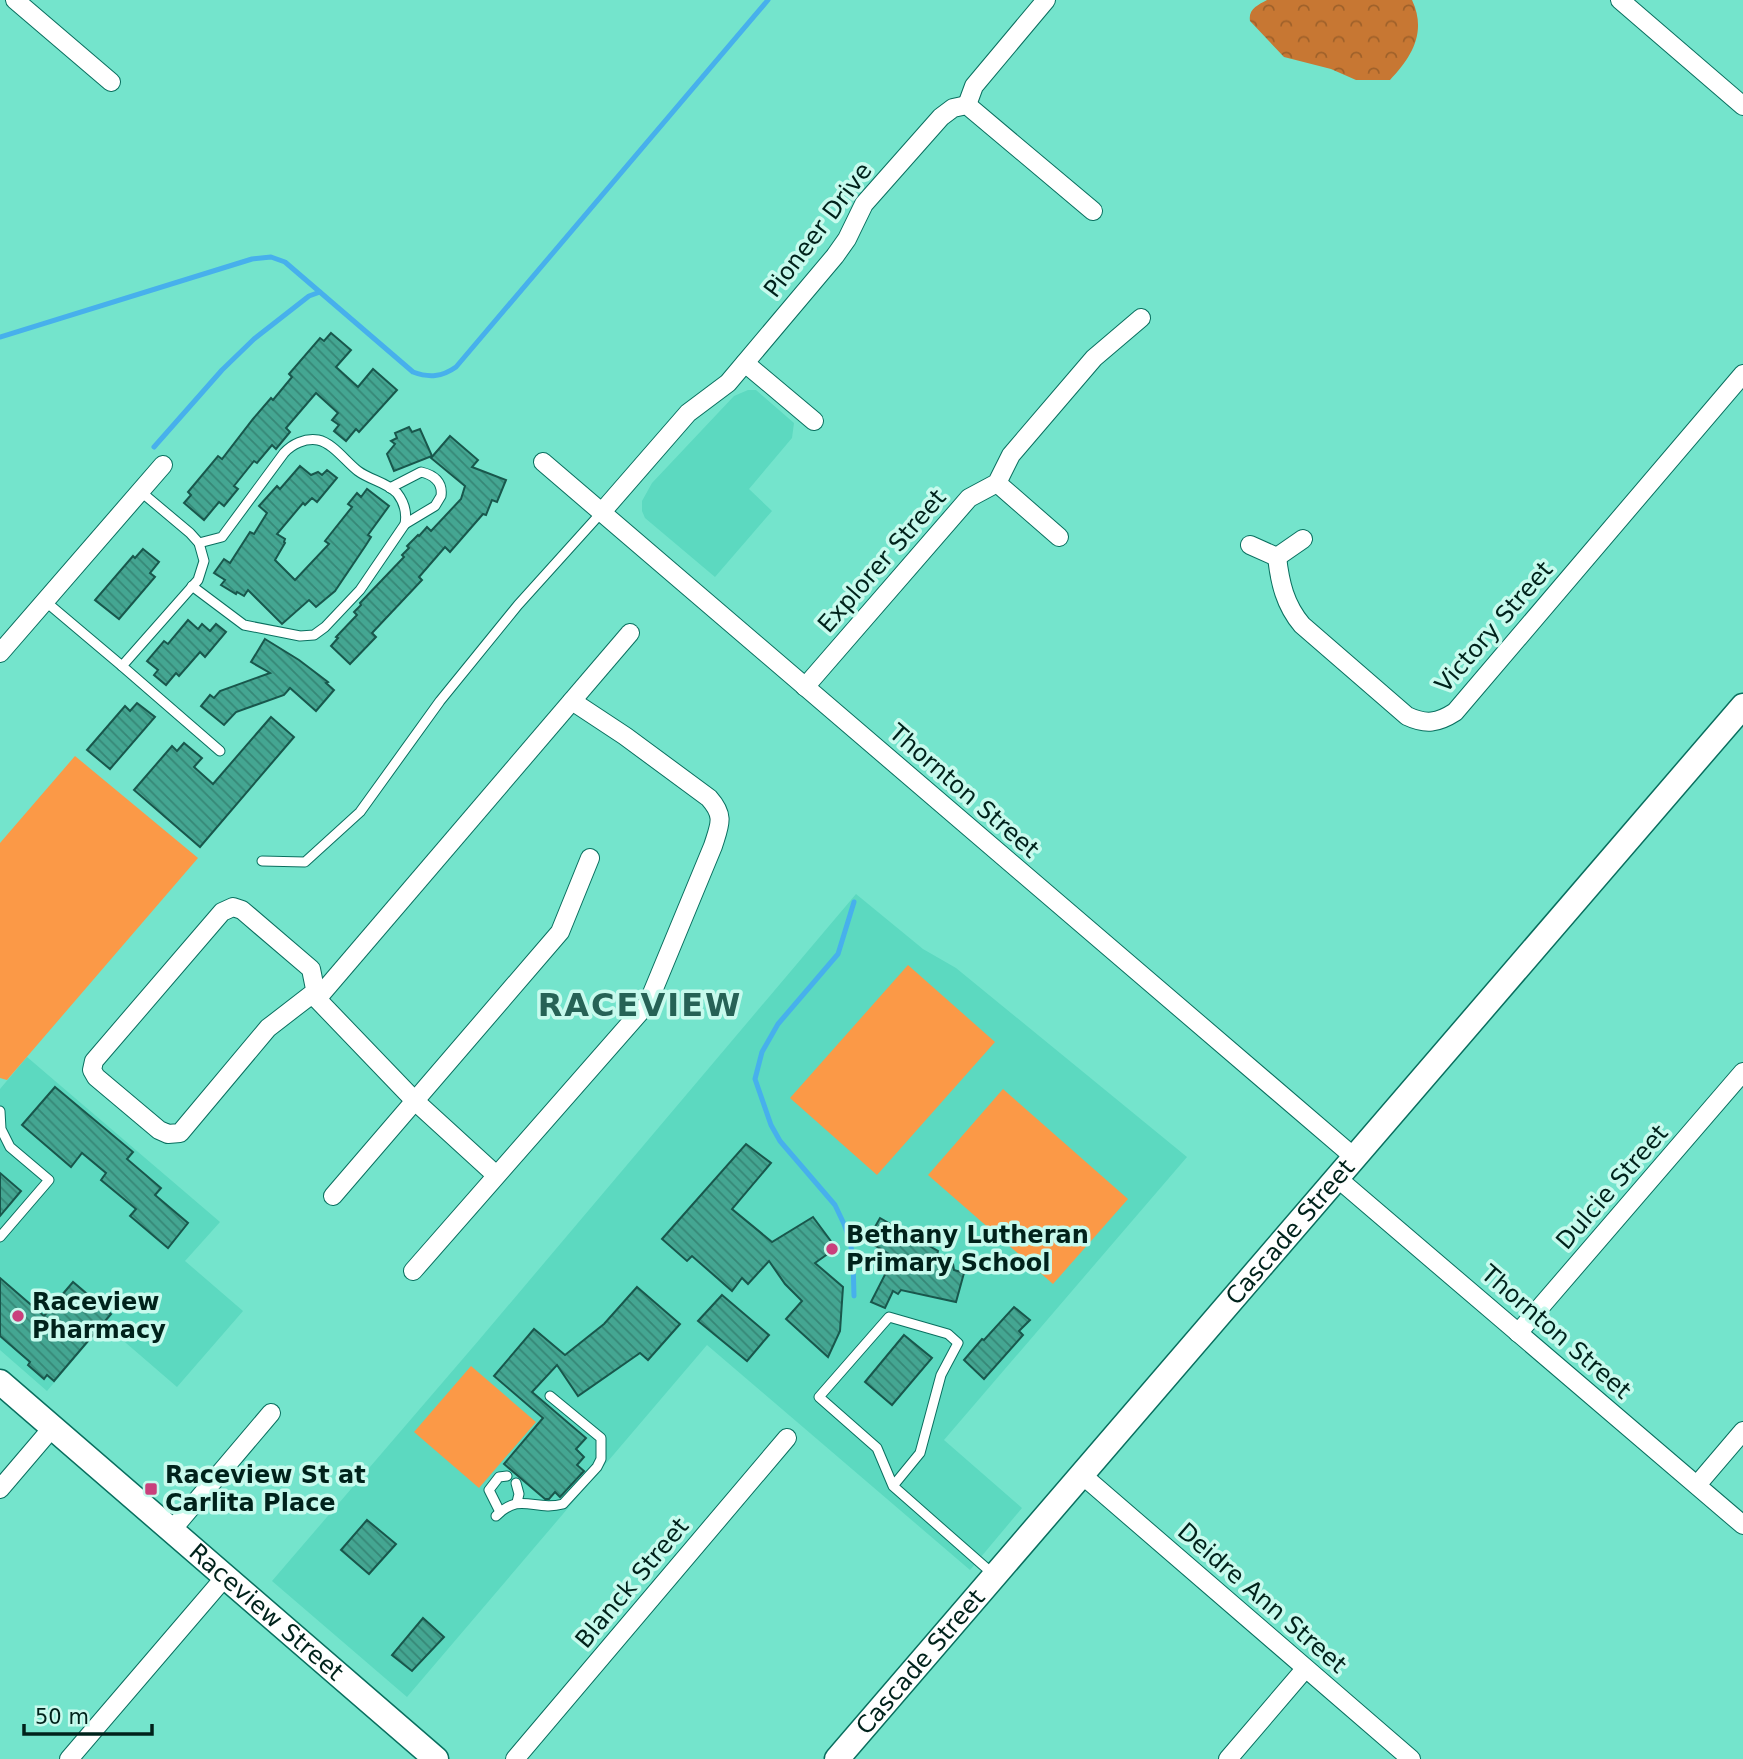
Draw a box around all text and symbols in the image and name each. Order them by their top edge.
street label: Pioneer Drive [758,157,878,303]
street label: Explorer Street [812,484,952,638]
street label: Victory Street [1429,556,1559,698]
street label: Thornton Street [883,718,1045,864]
district label: RACEVIEW [538,986,742,1024]
street label: Dulcie Street [1550,1119,1674,1255]
street label: Cascade Street [1220,1154,1360,1310]
place label: Bethany Lutheran Primary School [846,1221,1089,1277]
marker: Bethany Lutheran Primary School [824,1241,840,1257]
street label: Thornton Street [1475,1259,1637,1405]
place label: Raceview Pharmacy [32,1288,166,1344]
marker: Raceview Pharmacy [10,1308,26,1324]
place label: Raceview St at Carlita Place [165,1461,366,1517]
marker: Raceview St at Carlita Place [143,1481,159,1497]
street label: Blanck Street [570,1512,694,1654]
street label: Deidre Ann Street [1172,1517,1352,1679]
street label: Raceview Street [183,1538,349,1687]
street label: Cascade Street [850,1584,991,1740]
scale bar [24,1692,152,1736]
text: 50 m [35,1705,89,1729]

